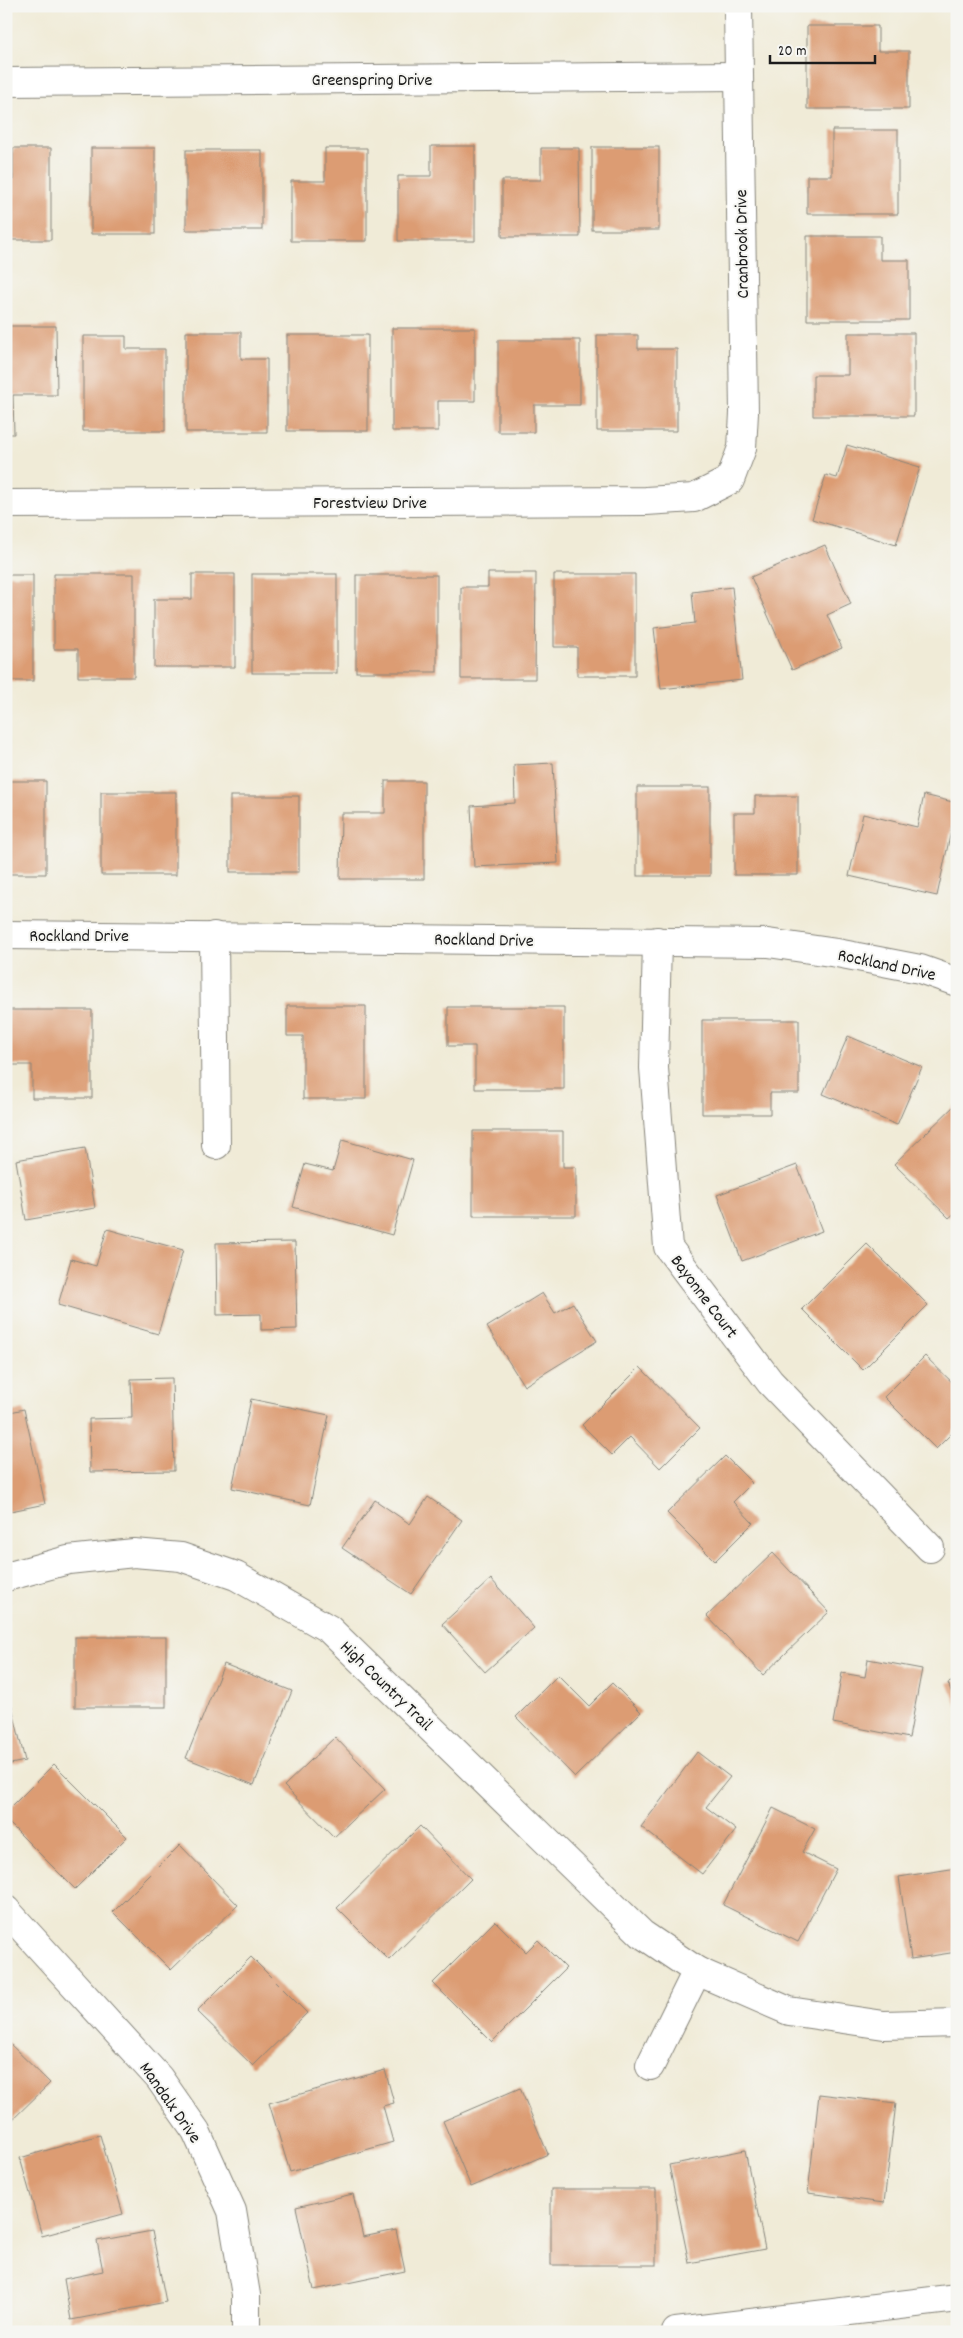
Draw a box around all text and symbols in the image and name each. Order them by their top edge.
scale bar [770,32,876,64]
text: 20 m [778,41,806,63]
street label: Greenspring Drive [312,69,432,94]
street label: Cranbrook Drive [730,189,757,299]
street label: Forestview Drive [313,492,427,517]
street label: Rockland Drive [29,925,129,950]
street label: Rockland Drive [434,928,534,955]
street label: Rockland Drive [835,944,938,989]
street label: Bayonne Court [663,1250,743,1345]
street label: High Country Trail [333,1636,438,1738]
street label: Mandalx Drive [132,2058,206,2149]

